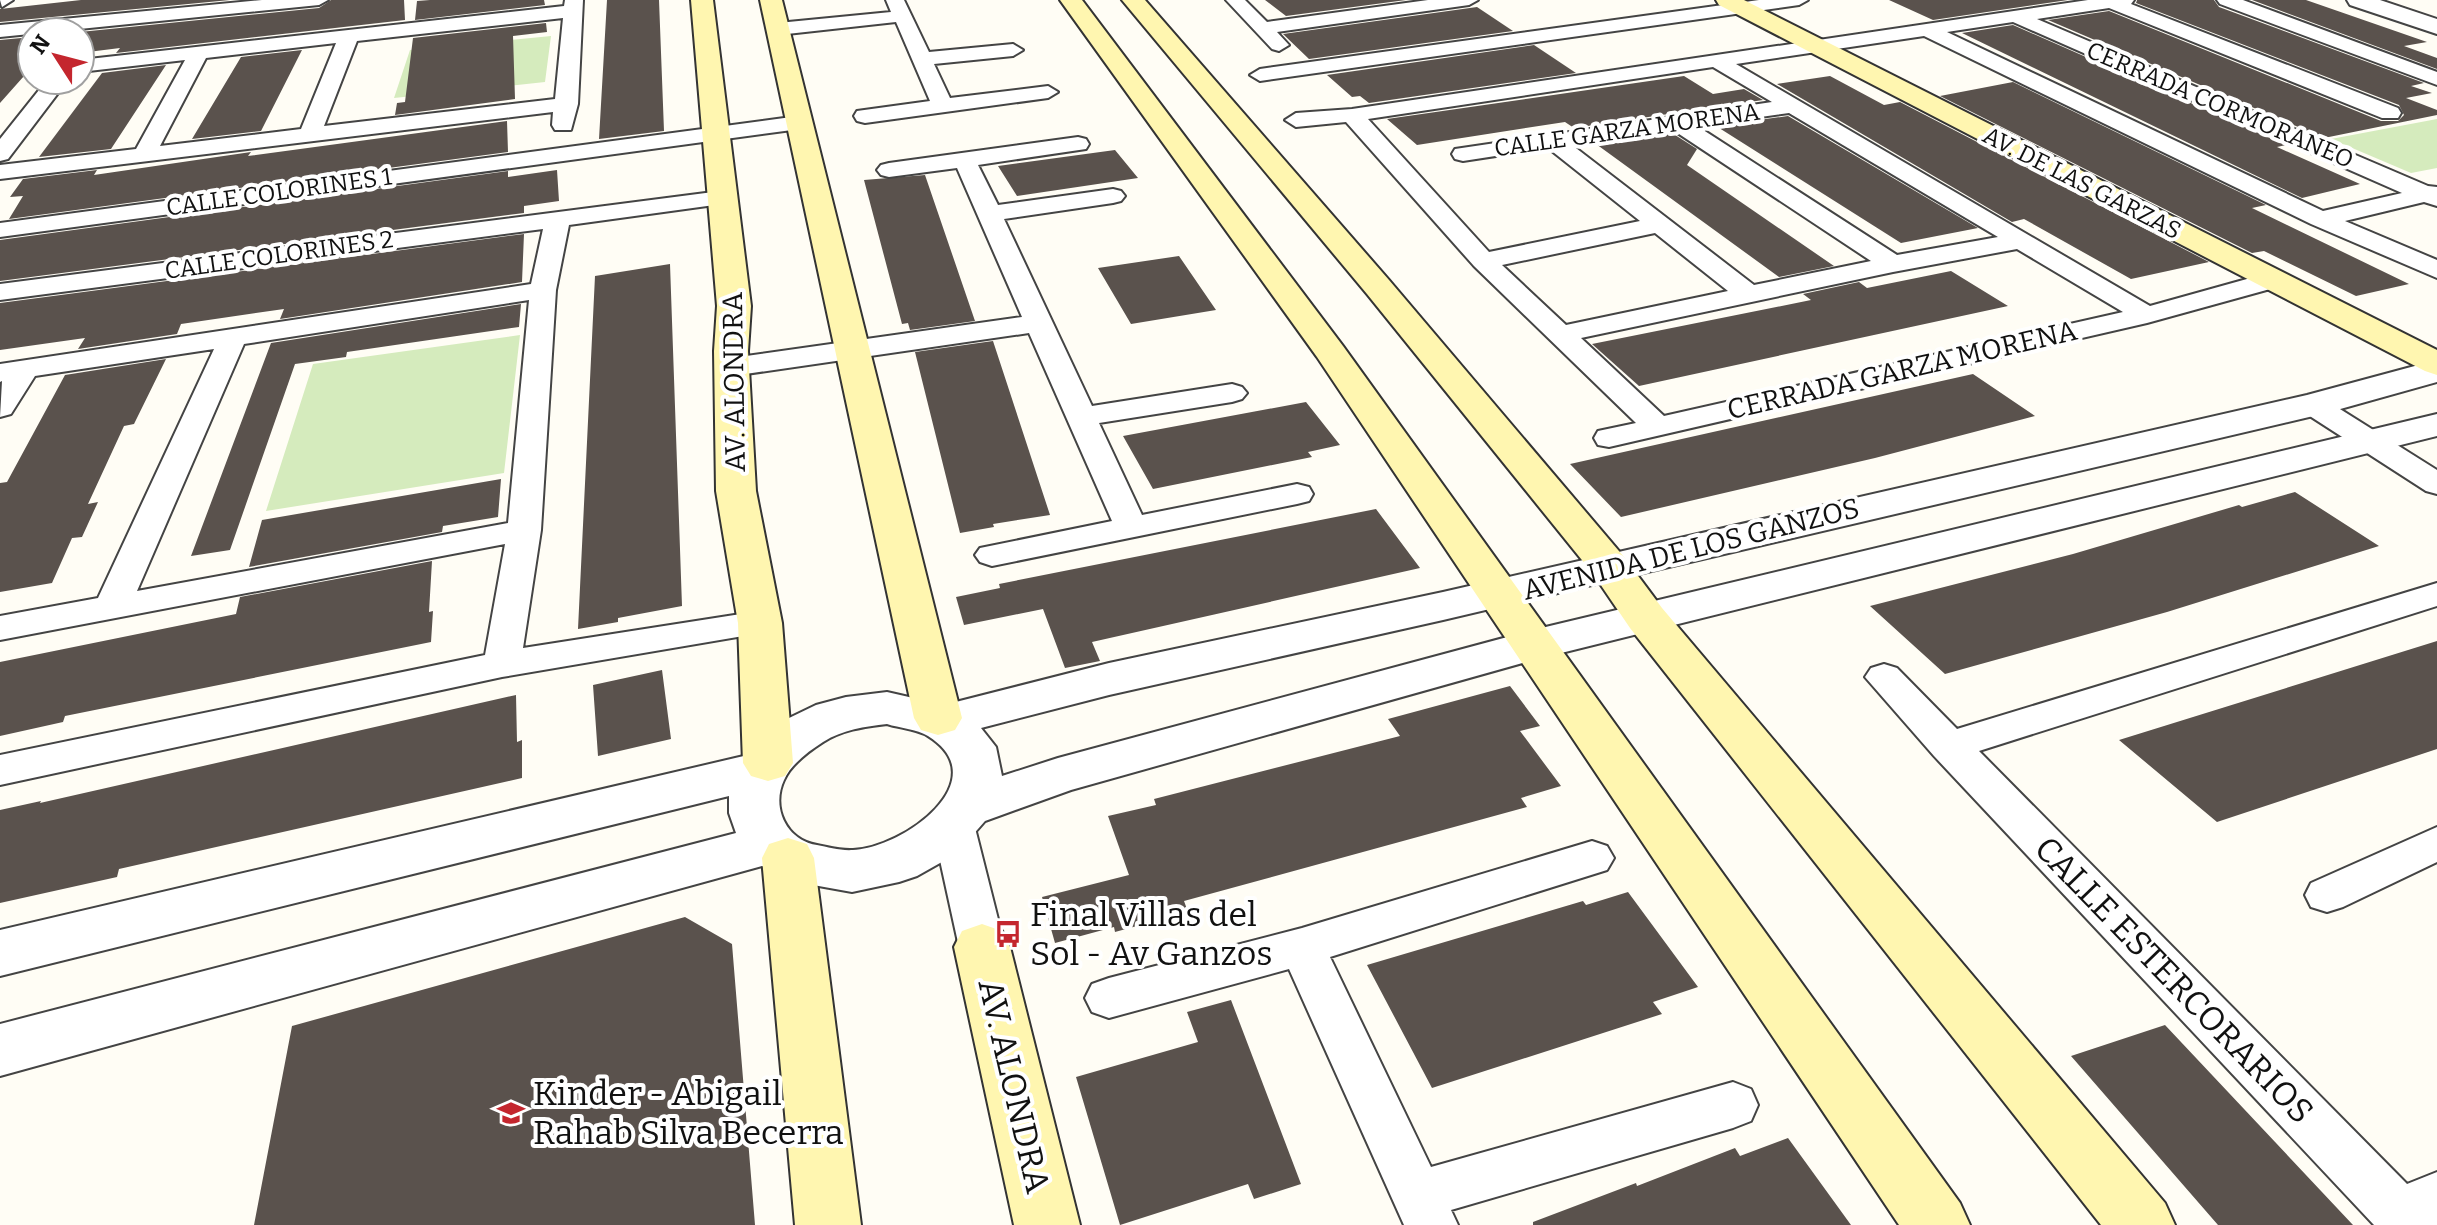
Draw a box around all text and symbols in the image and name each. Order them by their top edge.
north arrow [16,16,96,96]
text: N [24,30,56,59]
street label: CERRADA CORMORANEO [2082,36,2358,174]
street label: CALLE GARZA MORENA [1492,98,1762,162]
street label: AV. DE LAS GARZAS [1978,121,2186,245]
street label: CALLE COLORINES 1 [165,162,394,222]
street label: CALLE COLORINES 2 [163,225,395,285]
street label: AV. ALONDRA [716,292,752,472]
street label: CERRADA GARZA MORENA [1724,314,2080,426]
street label: AVENIDA DE LOS GANZOS [1519,491,1863,607]
street label: CALLE ESTERCORARIOS [2026,828,2322,1132]
place label: Final Villas del Sol - Av Ganzos [1030,894,1273,974]
bus stop icon: Final Villas del Sol - Av Ganzos [993,919,1023,949]
street label: AV. ALONDRA [969,975,1059,1197]
place label: Kinder - Abigail Rahab Silva Becerra [533,1073,844,1153]
school or university icon: Kinder - Abigail Rahab Silva Becerra [496,1098,526,1128]

